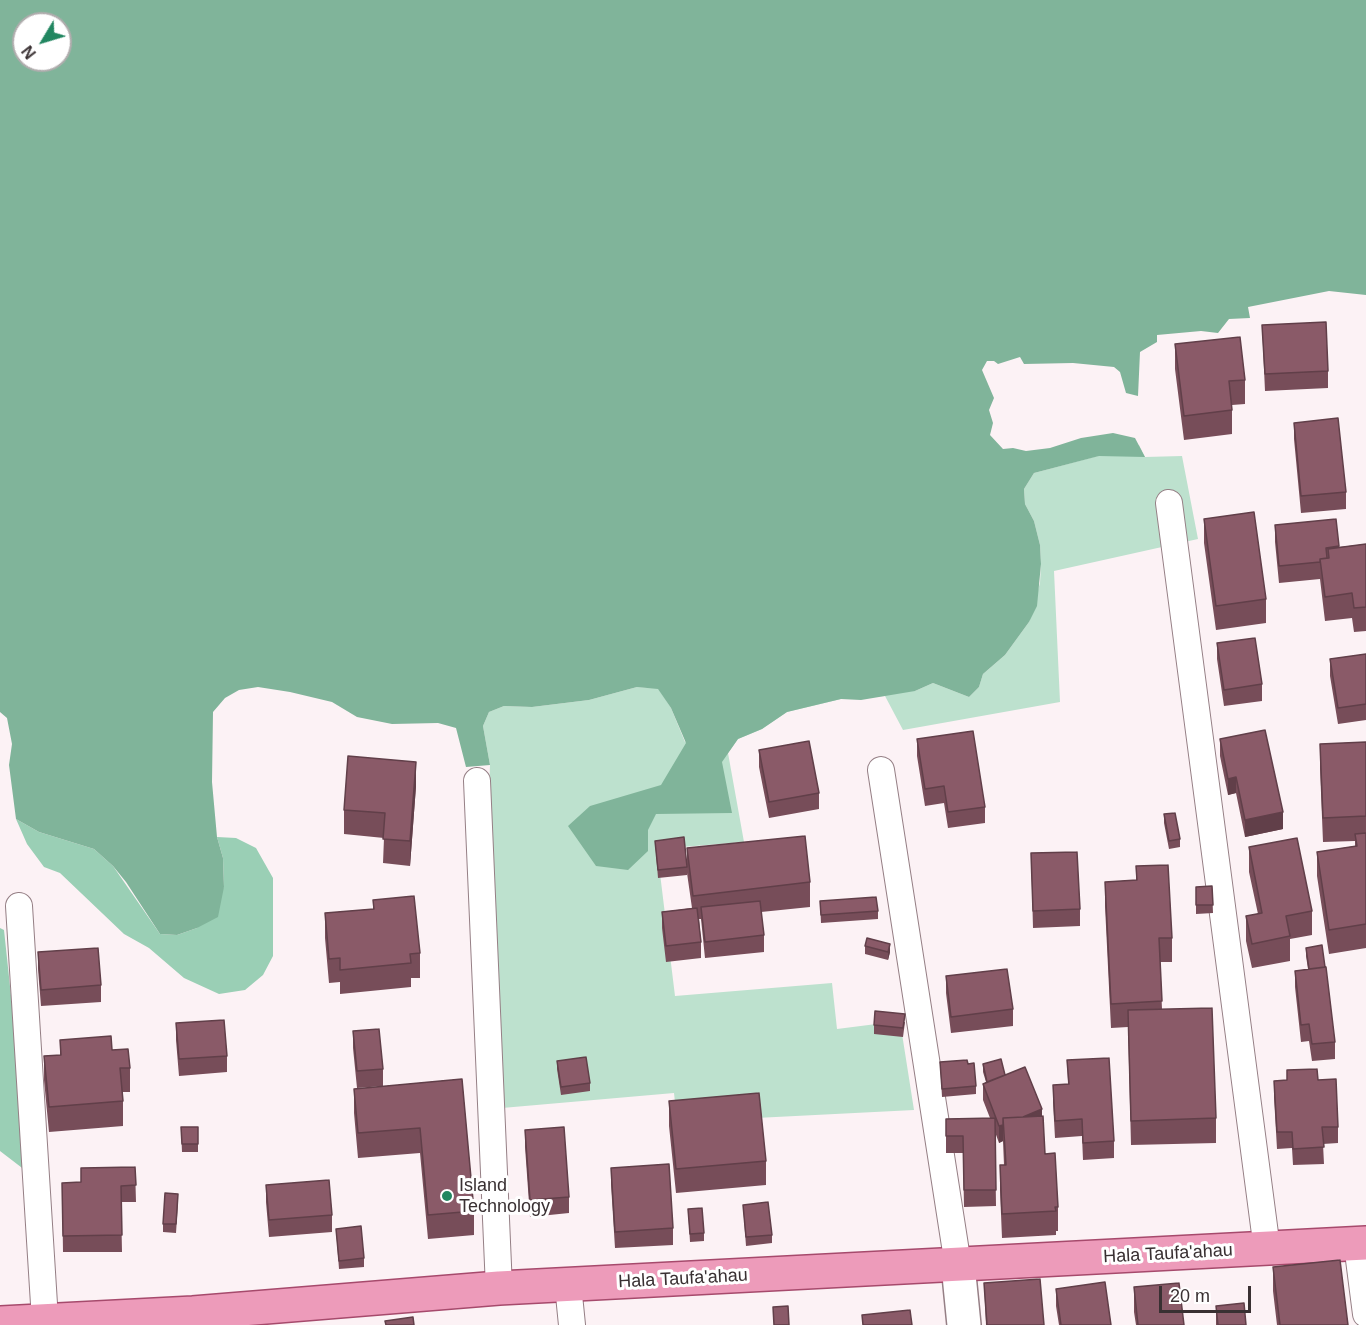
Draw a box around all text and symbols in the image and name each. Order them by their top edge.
north arrow [12,12,72,72]
text: N [19,42,39,62]
place label: Island Technology [459,1175,550,1218]
marker: Island Technology [440,1189,454,1203]
street label: Hala Taufa'ahau [1103,1240,1233,1268]
street label: Hala Taufa'ahau [618,1265,748,1293]
scale bar [1162,1274,1254,1312]
text: 20 m [1170,1286,1210,1306]

